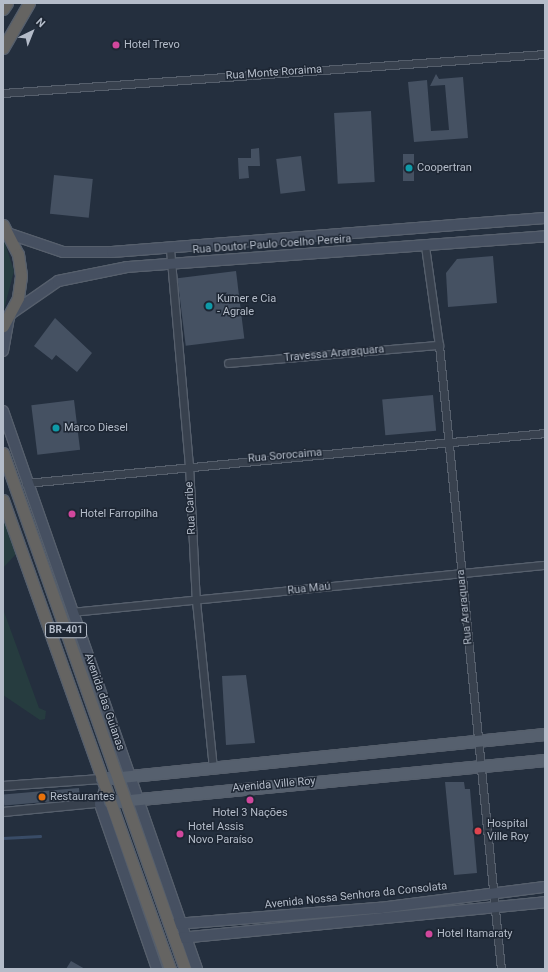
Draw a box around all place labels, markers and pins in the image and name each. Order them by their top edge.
place label: Hotel Trevo [124,38,180,52]
marker: Hotel Trevo [111,40,121,50]
place label: Coopertran [417,161,472,175]
marker: Coopertran [404,163,414,173]
place label: Kumer e Cia - Agrale [217,293,276,319]
marker: Kumer e Cia - Agrale [204,301,214,311]
place label: Marco Diesel [64,421,128,435]
marker: Marco Diesel [51,423,61,433]
place label: Hotel Farropilha [80,507,158,521]
marker: Hotel Farropilha [67,509,77,519]
place label: Restaurantes [50,790,115,804]
marker: Restaurantes [37,792,47,802]
marker: Hotel 3 Nações [245,795,255,805]
place label: Hotel 3 Nações [212,806,288,820]
place label: Hospital Ville Roy [487,818,529,844]
place label: Hotel Assis Novo Paraíso [188,821,253,847]
marker: Hospital Ville Roy [472,825,484,837]
marker: Hotel Assis Novo Paraíso [175,829,185,839]
place label: Hotel Itamaraty [437,927,512,941]
marker: Hotel Itamaraty [424,929,434,939]

